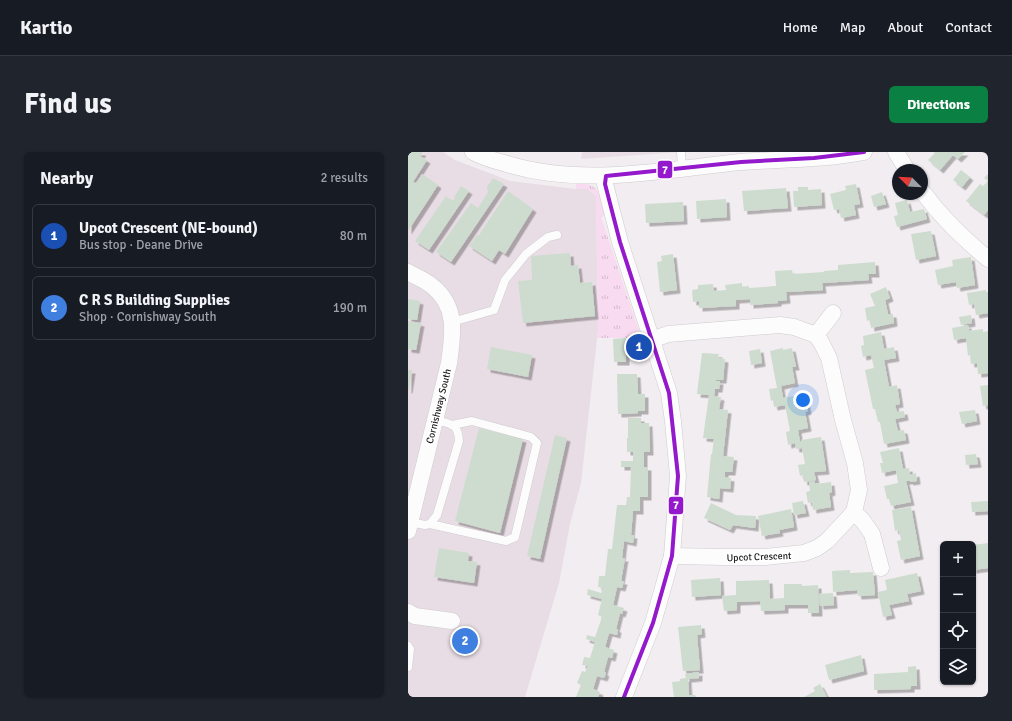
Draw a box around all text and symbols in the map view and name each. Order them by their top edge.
text: Kartio [20,16,73,40]
text: Home [783,19,818,36]
text: Map [840,19,865,36]
text: About [887,19,923,36]
text: Contact [945,19,992,36]
button: Directions [889,86,988,123]
text: Find us [24,87,112,121]
line badge: 7 [657,160,673,179]
text: 7 [662,164,668,177]
north arrow [892,164,928,200]
text: Nearby [40,168,93,189]
text: 2 results [320,170,368,186]
text: Upcot Crescent (NE-bound) [79,219,258,237]
text: 1 [50,228,58,244]
text: 80 m [340,228,367,244]
text: Bus stop · Deane Drive [79,237,203,253]
text: C R S Building Supplies [79,291,230,309]
text: 2 [50,300,58,316]
text: 190 m [333,300,367,316]
text: Shop · Cornishway South [79,309,216,325]
pin: 1 [626,332,652,362]
street label: Cornishway South [424,368,454,445]
your location [793,390,813,410]
line badge: 7 [668,496,684,515]
text: 7 [673,499,679,512]
map controls [940,541,976,685]
button: + [940,541,976,577]
street label: Upcot Crescent [726,550,792,564]
button: − [940,577,976,613]
button: locate [940,613,976,649]
pin: 2 [452,626,478,656]
button: layers [940,649,976,685]

